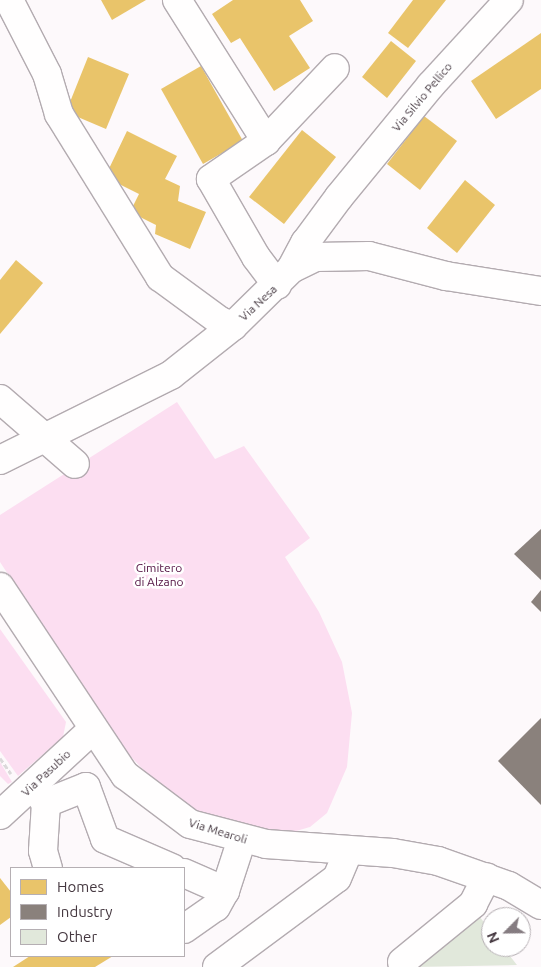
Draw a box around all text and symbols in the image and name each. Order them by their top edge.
street label: Via Silvio Pellico [389,59,455,135]
street label: Via Nesa [236,282,280,324]
park label: Cimitero di Alzano [134,561,184,589]
street label: Via Pasubio [18,747,74,799]
street label: Via Mearoli [187,815,249,847]
legend [10,867,185,957]
text: Homes [57,878,104,895]
text: Industry [57,903,112,920]
north arrow [481,907,531,957]
text: Other [57,928,97,945]
text: N [484,930,503,945]

